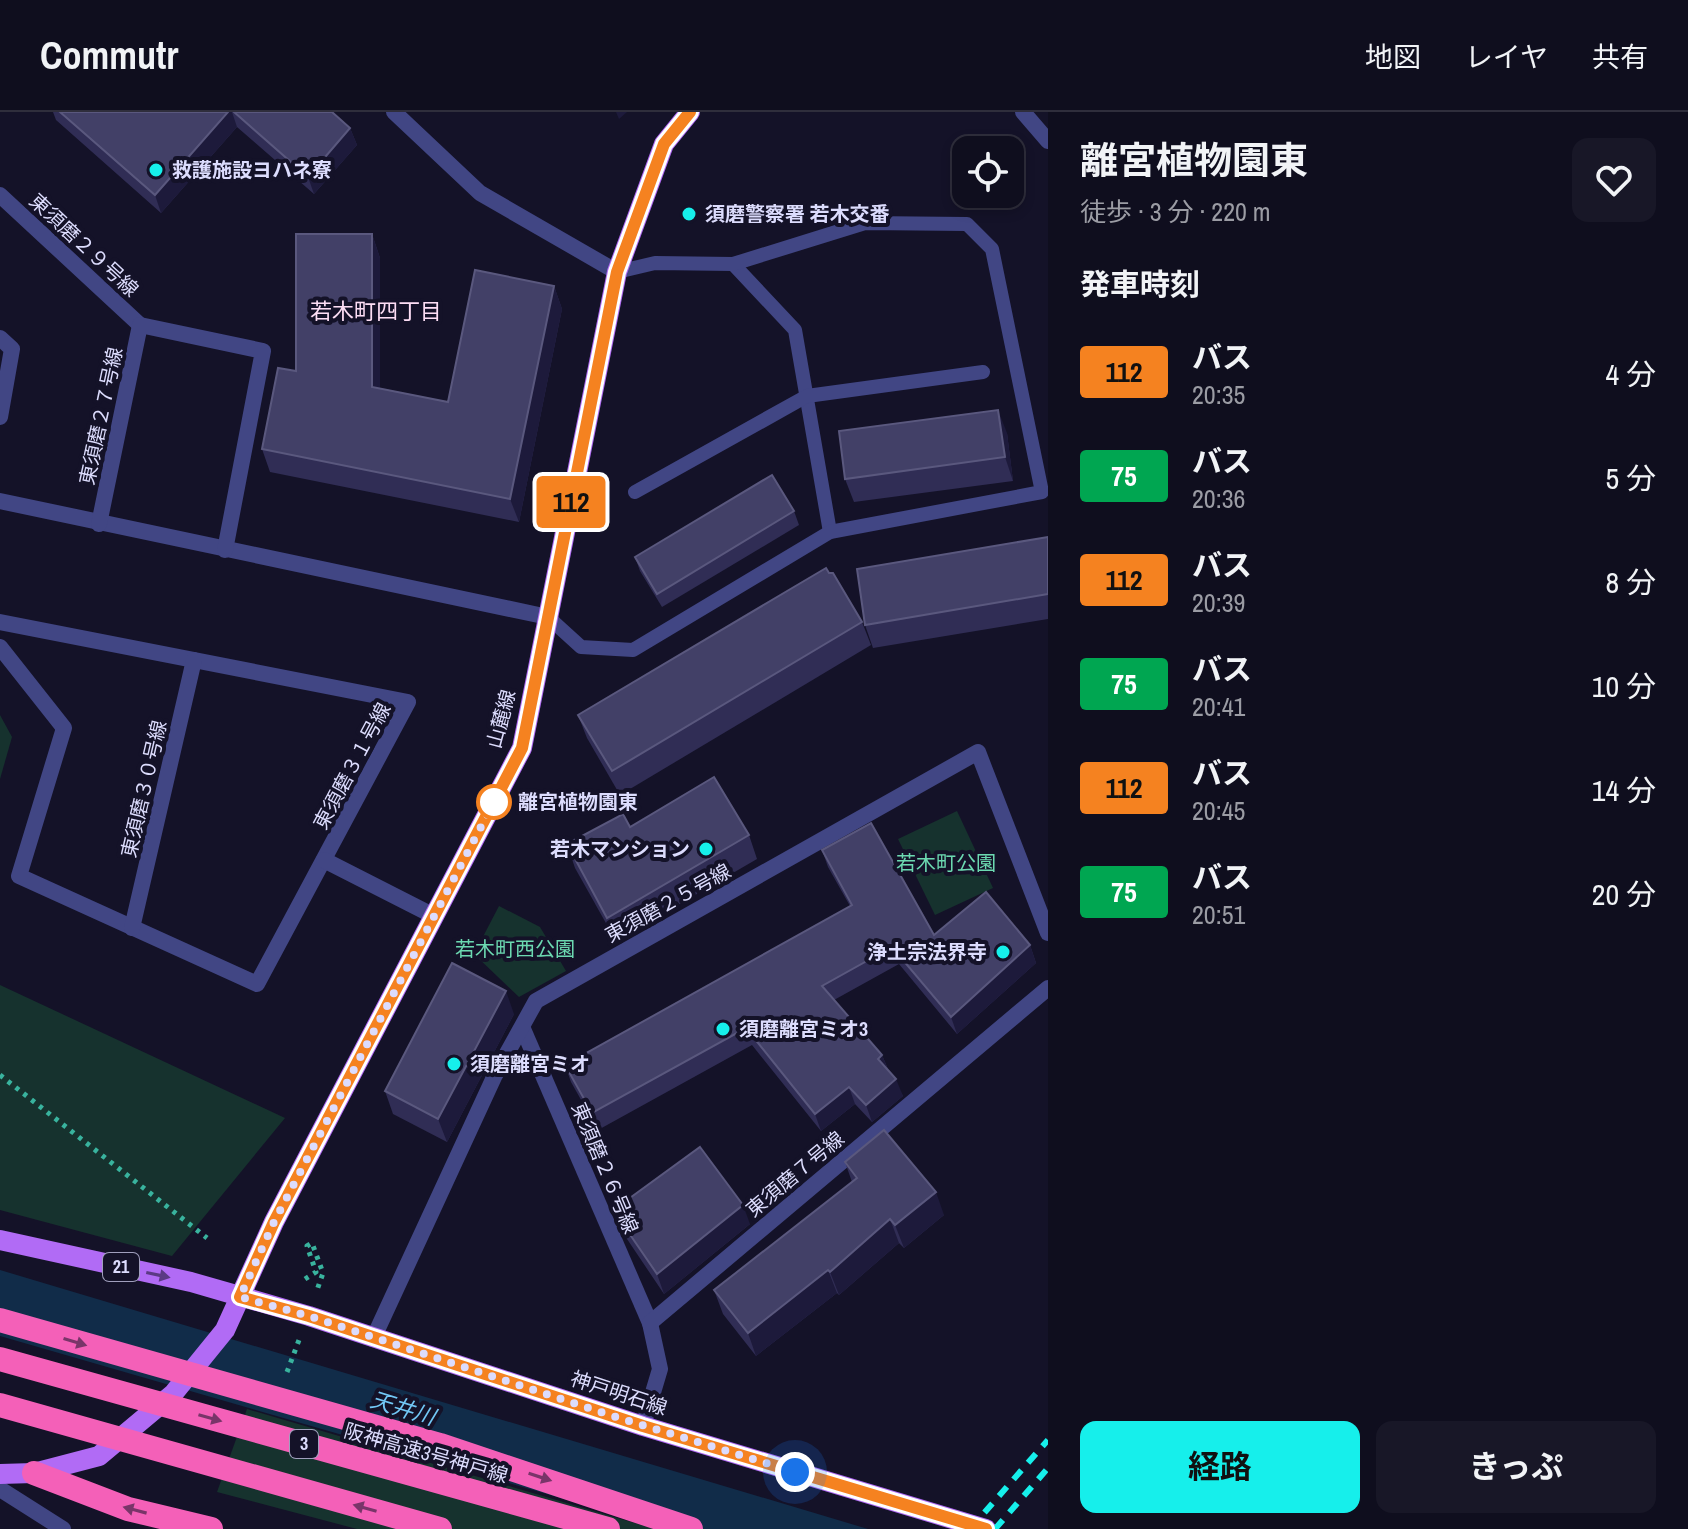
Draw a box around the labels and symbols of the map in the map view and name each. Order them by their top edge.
place label: 救護施設ヨハネ寮 [172,156,332,183]
marker: 救護施設ヨハネ寮 [147,161,165,179]
street label: 東須磨２９号線 [24,187,145,302]
place label: 須磨警察署 若木交番 [705,200,890,227]
marker: 須磨警察署 若木交番 [680,205,698,223]
district label: 若木町四丁目 [310,296,442,326]
street label: 東須磨２７号線 [73,345,128,487]
line badge: 112 [525,476,617,528]
street label: 山麓線 [480,686,521,751]
street label: 東須磨３１号線 [307,698,396,834]
street label: 東須磨３０号線 [115,718,172,860]
marker: 離宮植物園東 [477,785,511,819]
place label: 離宮植物園東 [518,788,638,815]
place label: 若木マンション [550,835,690,862]
marker: 若木マンション [697,840,715,858]
park label: 若木町公園 [896,849,996,876]
street label: 東須磨２５号線 [600,857,736,948]
park label: 若木町西公園 [455,935,575,962]
place label: 浄土宗法界寺 [867,938,987,965]
marker: 浄土宗法界寺 [994,943,1012,961]
place label: 須磨離宮ミオ3 [739,1015,868,1042]
marker: 須磨離宮ミオ3 [714,1020,732,1038]
place label: 須磨離宮ミオ [470,1050,590,1077]
marker: 須磨離宮ミオ [445,1055,463,1073]
street label: 東須磨２６号線 [566,1098,645,1238]
street label: 東須磨７号線 [740,1125,849,1223]
road number: 21 [103,1253,139,1281]
one-way arrow [146,1269,171,1282]
one-way arrow [63,1336,87,1349]
street label: 神戸明石線 [567,1364,671,1421]
water label: 天井川 [367,1384,441,1433]
one-way arrow [197,1412,222,1424]
street label: 阪神高速3号神戸線 [341,1416,511,1489]
road number: 3 [290,1430,318,1458]
your location [775,1452,815,1492]
one-way arrow [528,1471,552,1483]
one-way arrow [353,1501,377,1514]
one-way arrow [123,1504,148,1516]

